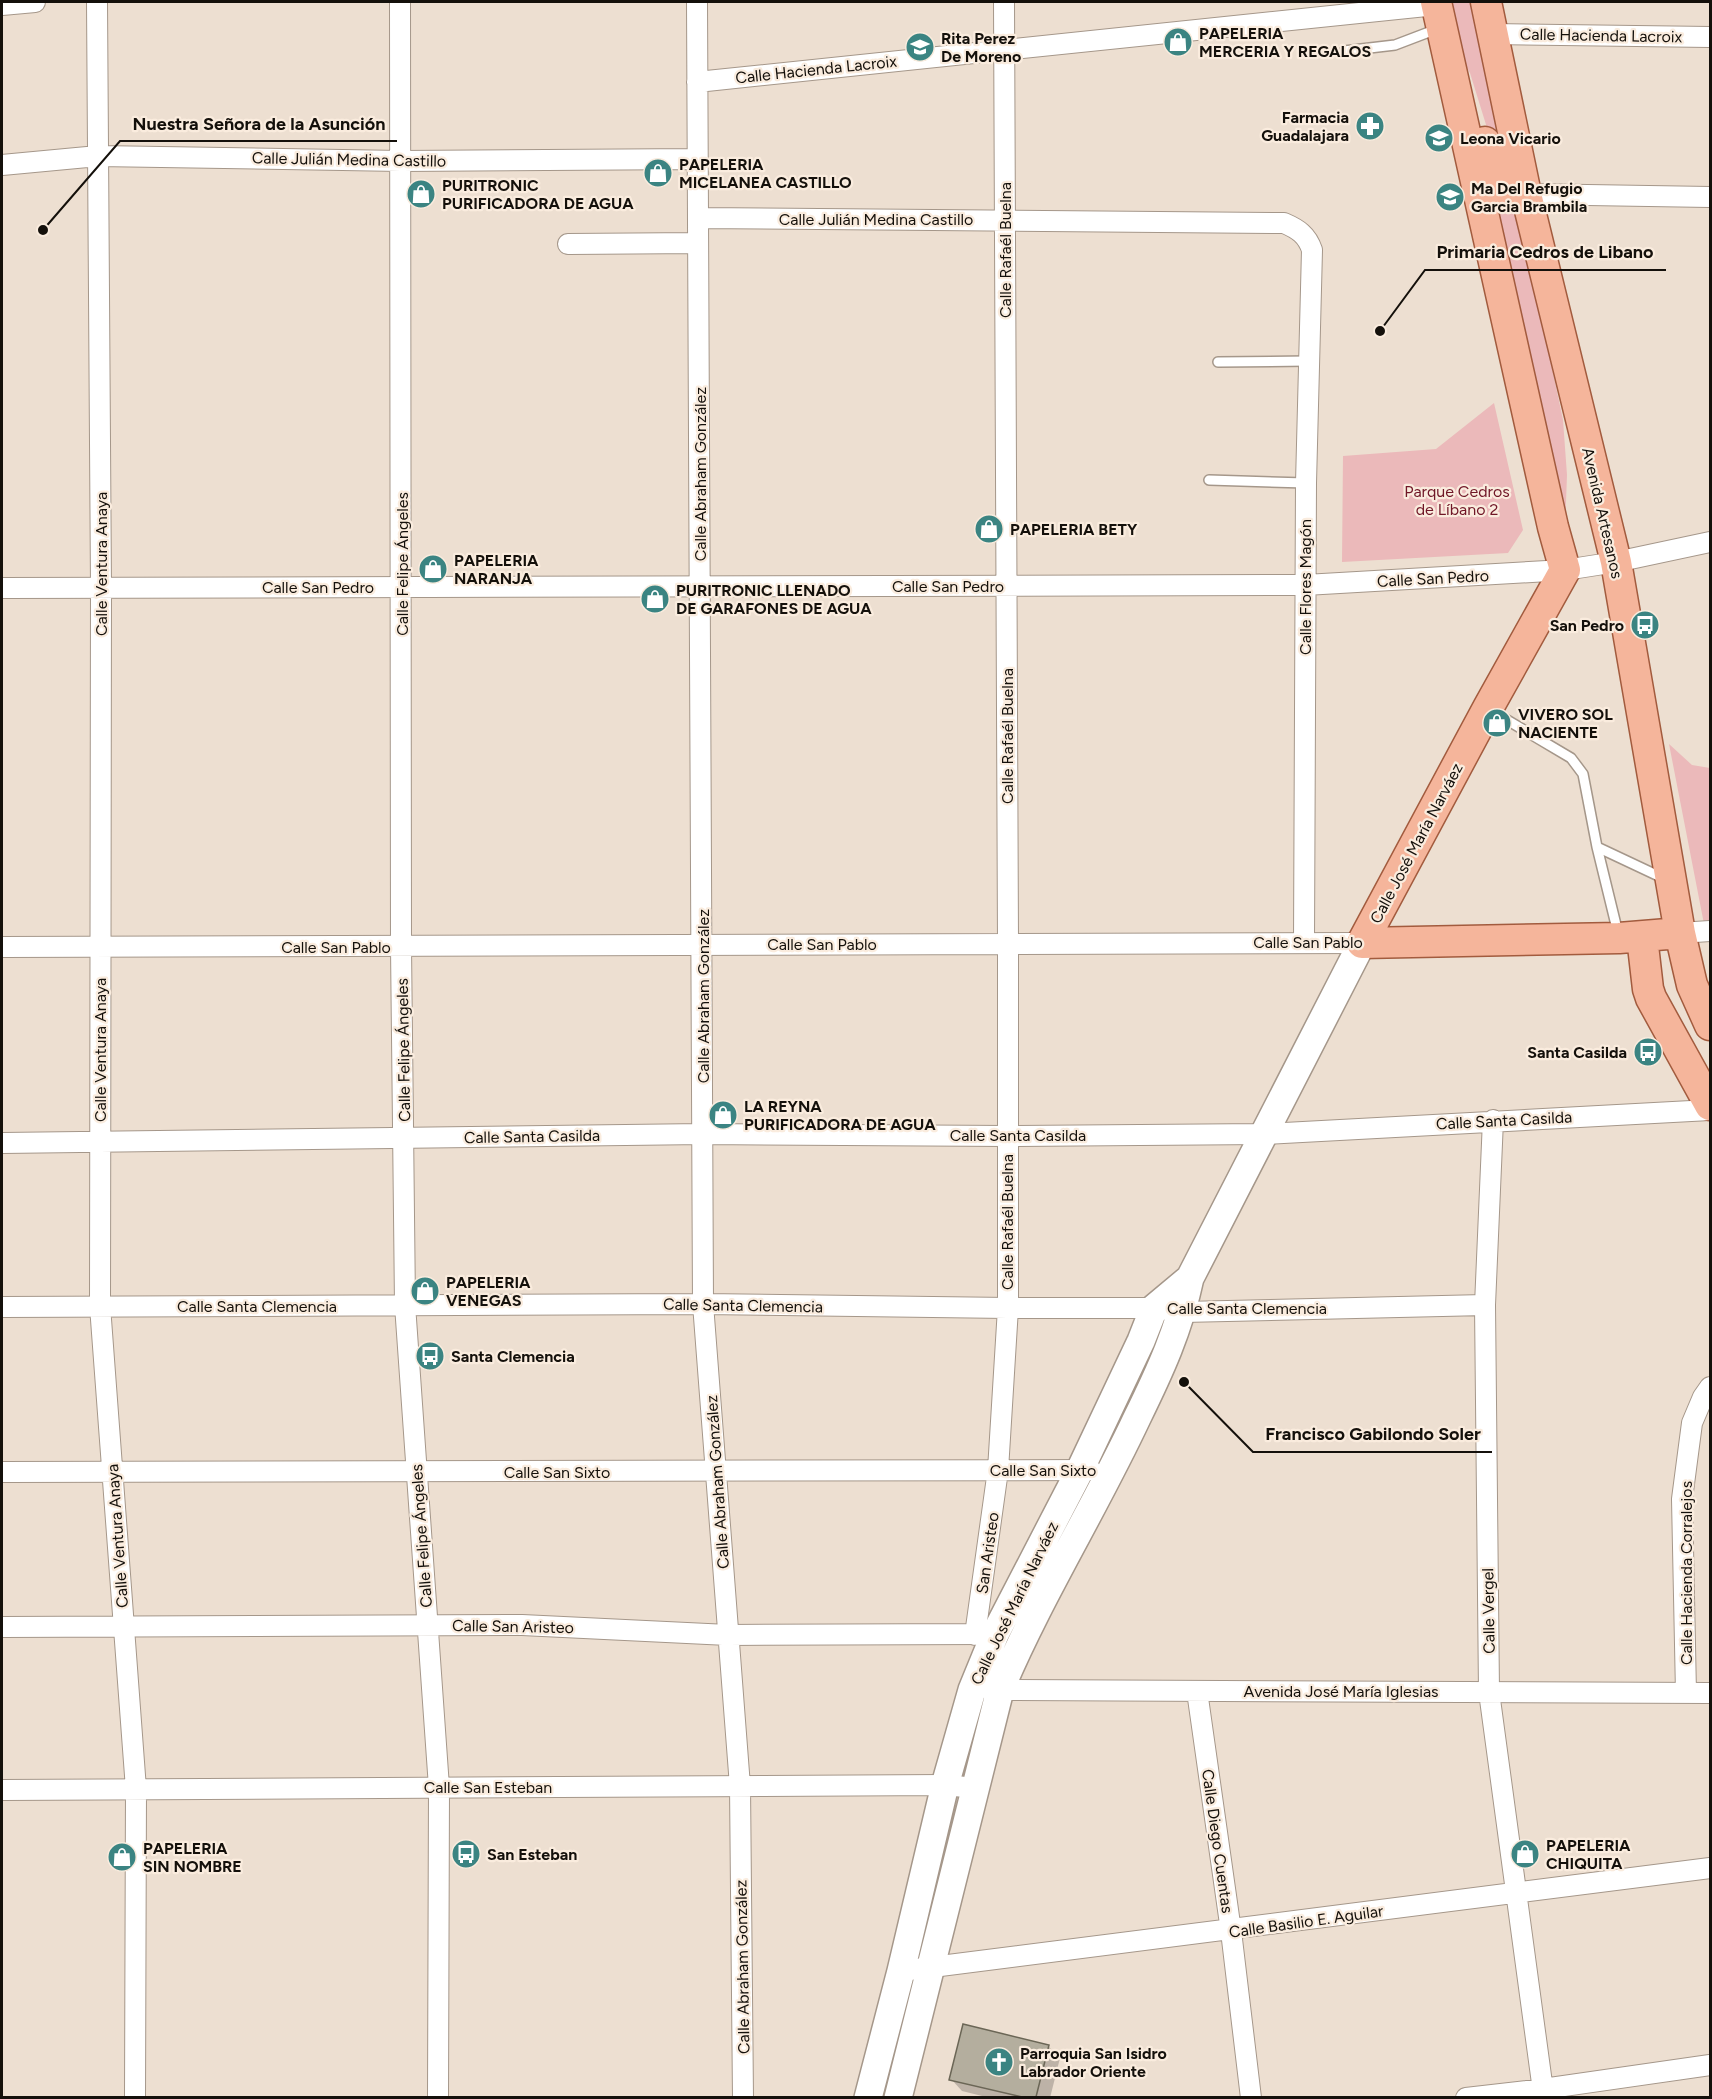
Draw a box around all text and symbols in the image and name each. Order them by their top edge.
place label: PAPELERIA MERCERIA Y REGALOS [1199,24,1371,61]
street label: Calle Hacienda Lacroix [1520,25,1683,46]
shop icon: PAPELERIA MERCERIA Y REGALOS [1162,26,1194,58]
place label: Rita Perez De Moreno [941,29,1021,66]
school or university icon: Rita Perez De Moreno [904,31,936,63]
street label: Calle Hacienda Lacroix [734,52,898,87]
callout: Nuestra Señora de la Asunción [120,105,397,141]
place label: Farmacia Guadalajara [1261,108,1349,145]
pharmacy icon: Farmacia Guadalajara [1354,110,1386,142]
text: Nuestra Señora de la Asunción [133,113,385,135]
school or university icon: Leona Vicario [1423,122,1455,154]
place label: Leona Vicario [1460,129,1561,148]
street label: Calle Julián Medina Castillo [252,148,446,171]
place label: PAPELERIA MICELANEA CASTILLO [679,155,852,192]
shop icon: PAPELERIA MICELANEA CASTILLO [642,157,674,189]
place label: PURITRONIC PURIFICADORA DE AGUA [442,176,634,213]
shop icon: PURITRONIC PURIFICADORA DE AGUA [405,178,437,210]
place label: Ma Del Refugio Garcia Brambila [1471,179,1587,216]
school or university icon: Ma Del Refugio Garcia Brambila [1434,181,1466,213]
street label: Calle Rafaél Buelna [996,182,1015,318]
street label: Calle Julián Medina Castillo [779,210,973,229]
callout: Primaria Cedros de Libano [1425,234,1666,270]
text: Primaria Cedros de Libano [1436,241,1654,263]
street label: Calle Abraham González [691,387,710,561]
street label: Avenida Artesanos [1578,446,1627,580]
park label: Parque Cedros de Líbano 2 [1404,482,1510,519]
street label: Calle Ventura Anaya [92,492,111,636]
street label: Calle Felipe Ángeles [393,492,412,636]
shop icon: PAPELERIA BETY [973,513,1005,545]
street label: Calle Flores Magón [1296,519,1315,655]
place label: PAPELERIA BETY [1010,520,1138,539]
place label: PAPELERIA NARANJA [454,551,539,588]
shop icon: PAPELERIA NARANJA [417,553,449,585]
street label: Calle San Pedro [1377,566,1490,591]
street label: Calle San Pedro [892,577,1004,596]
street label: Calle San Pedro [262,578,374,597]
place label: PURITRONIC LLENADO DE GARAFONES DE AGUA [676,581,872,618]
shop icon: PURITRONIC LLENADO DE GARAFONES DE AGUA [639,583,671,615]
bus stop icon: San Pedro [1629,609,1661,641]
place label: San Pedro [1550,616,1624,635]
street label: Calle Rafaél Buelna [998,668,1017,804]
place label: VIVERO SOL NACIENTE [1518,705,1613,742]
shop icon: VIVERO SOL NACIENTE [1481,707,1513,739]
street label: Calle José María Narváez [1366,760,1467,927]
street label: Calle Abraham González [694,909,713,1083]
street label: Calle San Pablo [1253,933,1363,952]
street label: Calle San Pablo [767,935,877,954]
street label: Calle San Pablo [281,938,391,957]
street label: Calle Ventura Anaya [91,978,110,1122]
street label: Calle Felipe Ángeles [393,978,414,1122]
bus stop icon: Santa Casilda [1632,1036,1664,1068]
place label: Santa Casilda [1527,1043,1627,1062]
place label: LA REYNA PURIFICADORA DE AGUA [744,1097,936,1134]
shop icon: LA REYNA PURIFICADORA DE AGUA [707,1099,739,1131]
street label: Calle Santa Casilda [1435,1107,1573,1134]
street label: Calle Santa Casilda [464,1126,600,1147]
street label: Calle Santa Casilda [950,1126,1086,1145]
street label: Calle Rafaél Buelna [998,1154,1017,1290]
place label: PAPELERIA VENEGAS [446,1273,531,1310]
shop icon: PAPELERIA VENEGAS [409,1275,441,1307]
street label: Calle Santa Clemencia [663,1295,823,1316]
street label: Calle Santa Clemencia [177,1297,337,1316]
street label: Calle Santa Clemencia [1167,1299,1327,1318]
bus stop icon: Santa Clemencia [414,1340,446,1372]
place label: Santa Clemencia [451,1347,575,1366]
street label: Calle Abraham González [702,1394,733,1570]
callout: Francisco Gabilondo Soler [1253,1416,1492,1452]
text: Francisco Gabilondo Soler [1265,1423,1481,1445]
street label: Calle San Sixto [990,1461,1096,1480]
street label: Calle Ventura Anaya [103,1463,132,1609]
street label: Calle San Sixto [504,1463,610,1482]
street label: Calle Felipe Ángeles [407,1464,436,1608]
street label: Calle Hacienda Corralejos [1677,1481,1696,1665]
street label: San Aristeo [972,1511,1003,1595]
street label: Calle José María Narváez [967,1519,1062,1688]
street label: Calle Vergel [1478,1568,1499,1654]
street label: Calle San Aristeo [452,1616,574,1637]
street label: Avenida José María Iglesias [1243,1682,1439,1701]
street label: Calle Diego Cuentas [1198,1768,1237,1914]
street label: Calle San Esteban [424,1778,552,1797]
place label: PAPELERIA CHIQUITA [1546,1836,1631,1873]
bus stop icon: San Esteban [450,1838,482,1870]
shop icon: PAPELERIA CHIQUITA [1509,1838,1541,1870]
place label: PAPELERIA SIN NOMBRE [143,1839,242,1876]
shop icon: PAPELERIA SIN NOMBRE [106,1841,138,1873]
place label: San Esteban [487,1845,577,1864]
street label: Calle Abraham González [731,1880,754,2054]
street label: Calle Basilio E. Aguilar [1228,1901,1385,1942]
place label: Parroquia San Isidro Labrador Oriente [1020,2044,1167,2081]
church icon: Parroquia San Isidro Labrador Oriente [983,2046,1015,2078]

